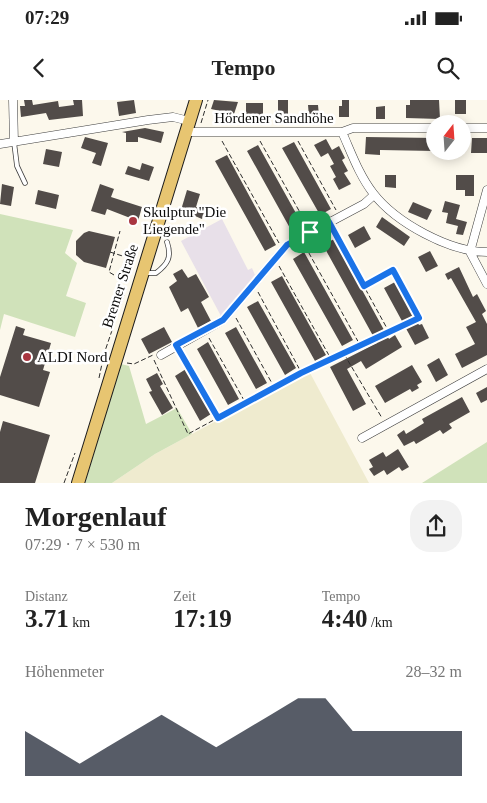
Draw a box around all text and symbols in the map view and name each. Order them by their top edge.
text: 07:29 [25,7,69,28]
icon: back [25,54,53,82]
icon: search [434,54,462,82]
text: Tempo [212,55,275,80]
street label: Hördener Sandhöhe [214,110,334,126]
north arrow [426,115,471,160]
map controls [426,115,471,160]
place label: Skulptur "Die Liegende" [143,204,227,237]
pin [289,211,331,253]
marker: Skulptur "Die Liegende" [127,215,139,227]
icon: arrive [296,218,324,246]
street label: Bremer Straße [99,242,141,330]
place label: ALDI Nord [37,349,108,365]
marker: ALDI Nord [21,351,33,363]
button: share [410,500,462,552]
text: Morgenlauf [25,501,167,532]
text: 07:29 · 7 × 530 m [25,536,140,553]
text: Distanz [25,589,68,604]
text: Zeit [173,589,196,604]
text: Tempo [322,589,360,604]
text: 3.71 [25,605,69,632]
text: 17:19 [173,605,232,632]
text: 4:40 [322,605,367,632]
text: km [69,615,90,630]
text: /km [367,615,393,630]
text: Höhenmeter [25,663,104,680]
text: 28–32 m [406,663,462,680]

